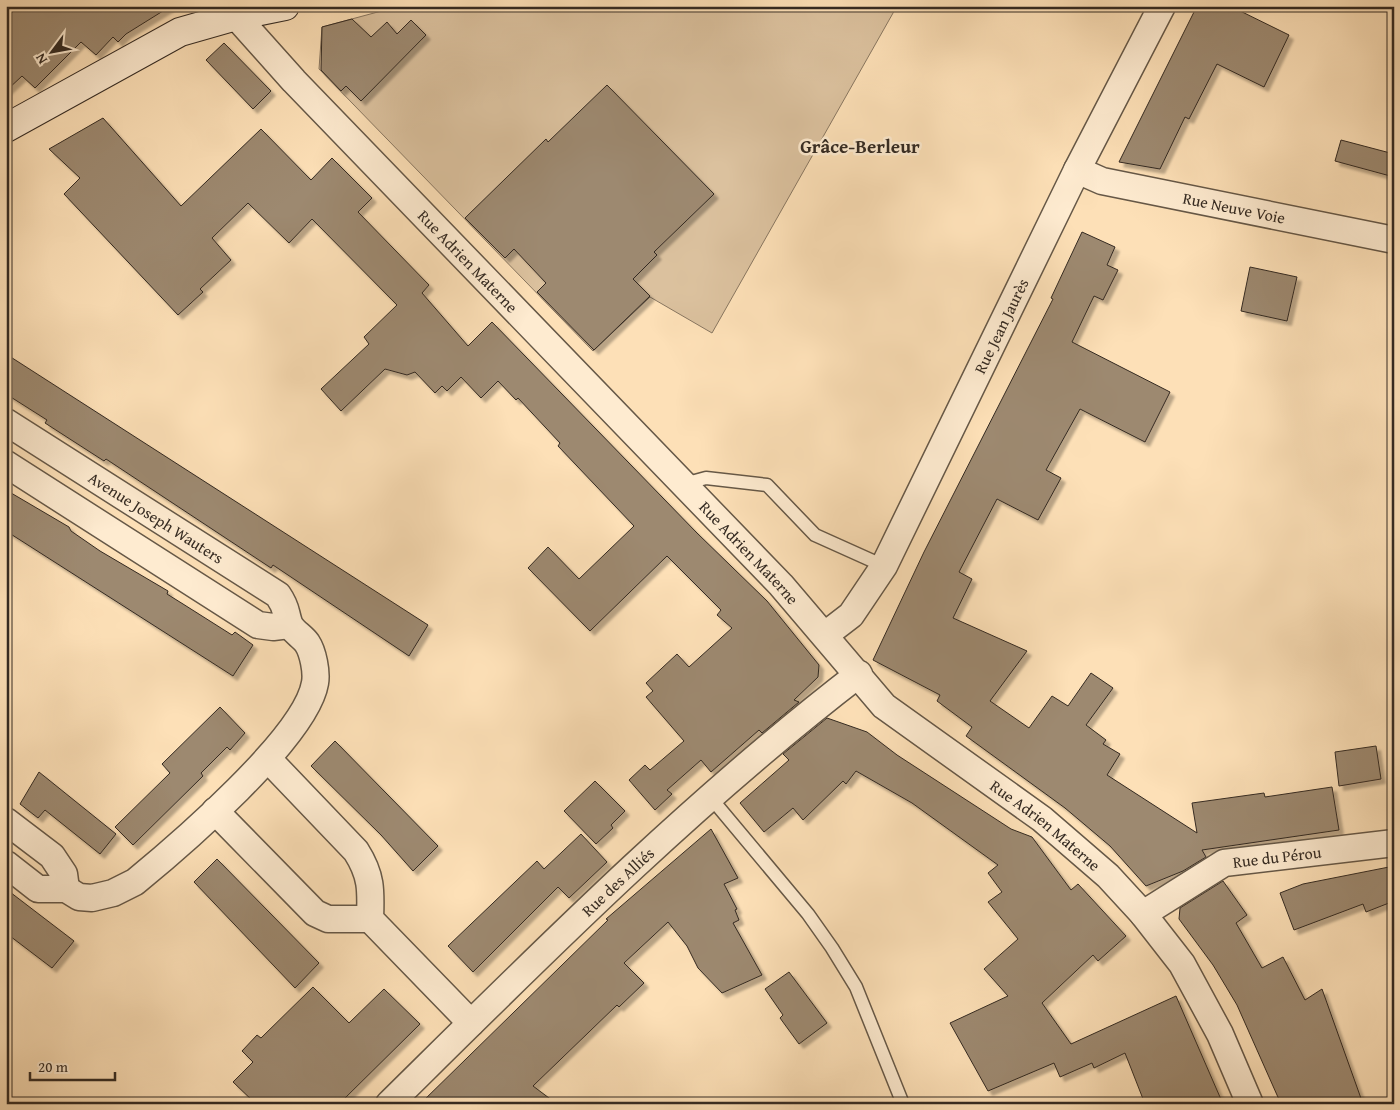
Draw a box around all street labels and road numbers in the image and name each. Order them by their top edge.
street label: Rue Neuve Voie [1181,186,1287,230]
street label: Rue Adrien Materne [412,204,524,318]
street label: Rue Jean Jaurès [968,274,1034,378]
street label: Avenue Joseph Wauters [84,465,229,570]
street label: Rue Adrien Materne [694,495,805,610]
street label: Rue Adrien Materne [985,774,1106,876]
street label: Rue du Pérou [1231,840,1323,874]
street label: Rue des Alliés [576,841,659,922]

